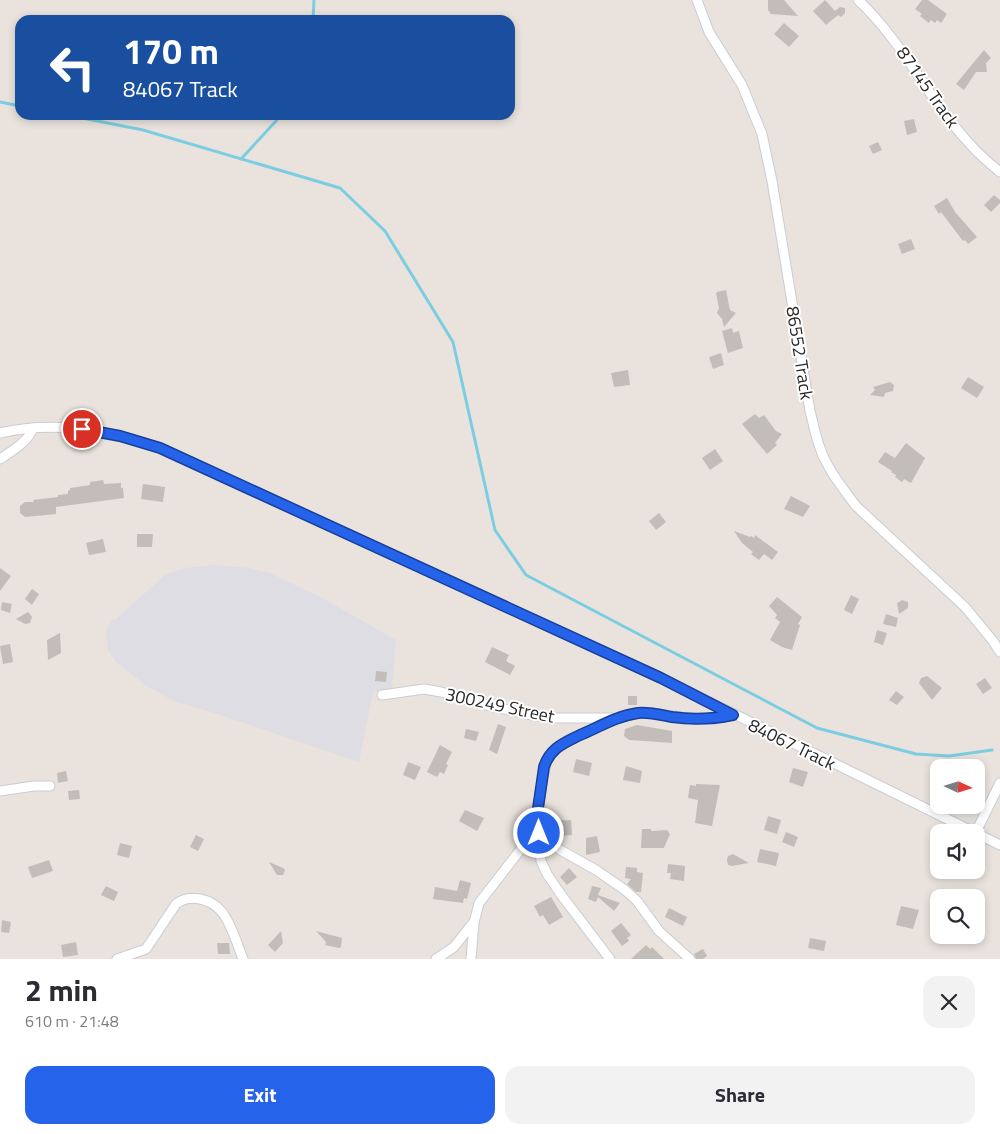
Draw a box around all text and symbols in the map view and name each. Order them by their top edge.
text: 170 m [123,24,219,78]
icon: left [40,35,105,100]
street label: 87145 Track [890,41,966,134]
text: 84067 Track [123,72,238,106]
street label: 86552 Track [779,304,821,402]
pin [61,408,103,450]
icon: arrive [68,415,96,443]
street label: 300249 Street [443,680,558,730]
street label: 84067 Track [744,711,840,777]
north arrow [930,759,985,814]
map controls [930,759,985,944]
position arrow [512,806,564,858]
button: sound [930,824,985,879]
button: search [930,889,985,944]
text: 2 min [25,967,98,1013]
button: close [923,976,975,1028]
text: 610 m · 21:48 [25,1009,119,1033]
button: Exit [25,1066,495,1124]
button: Share [505,1066,975,1124]

